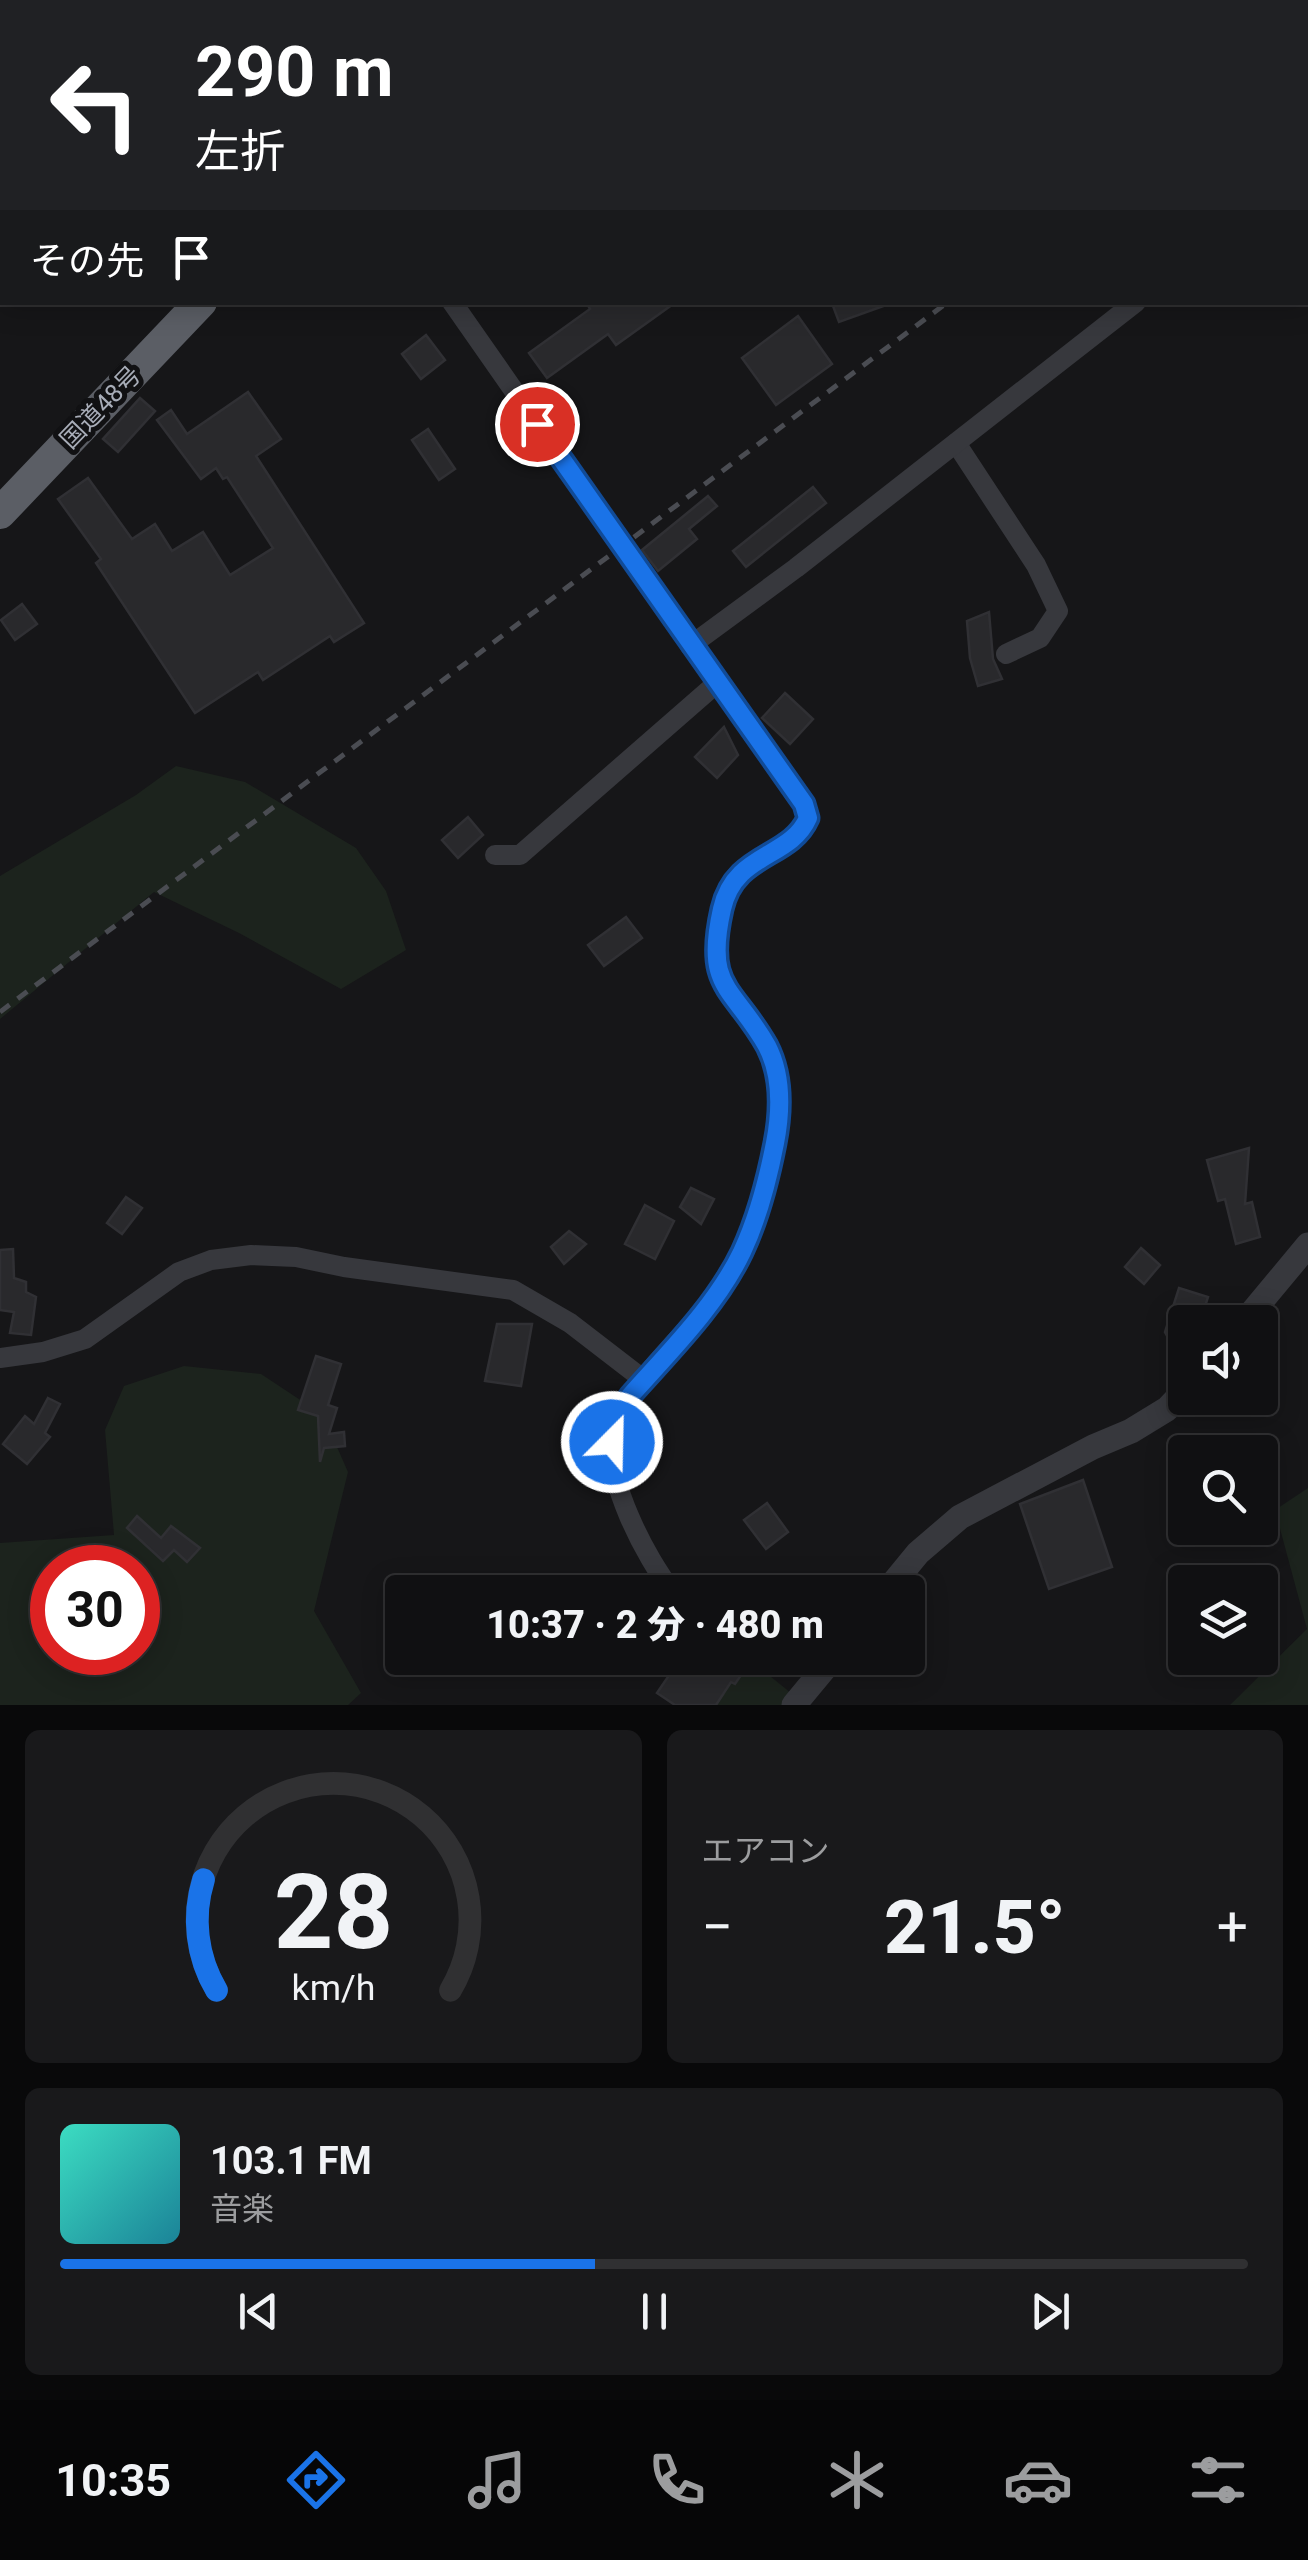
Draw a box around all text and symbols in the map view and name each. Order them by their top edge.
text: 290 m [195,31,394,113]
icon: left [30,40,160,170]
text: 左折 [195,125,285,178]
icon: arrive [164,230,219,285]
text: その先 [30,239,144,283]
street label: 国道48号 [54,360,147,455]
pin [495,382,580,467]
icon: arrive [510,397,565,452]
map controls [1168,1305,1278,1675]
button: sound [1168,1305,1278,1415]
position arrow [560,1390,664,1494]
button: search [1168,1435,1278,1545]
speed limit sign: 30 [30,1545,160,1675]
button: layers [1168,1565,1278,1675]
text: 10:37 · 2 分 · 480 m [486,1603,824,1647]
text: エアコン [702,1832,830,1870]
text: 28 [274,1852,393,1973]
text: 21.5° [884,1883,1066,1971]
text: − [702,1895,733,1959]
text: + [1217,1895,1248,1959]
text: km/h [291,1967,375,2009]
text: 103.1 FM [210,2139,372,2183]
text: 音楽 [210,2190,274,2228]
icon: previous [231,2284,286,2339]
icon: pause [627,2284,682,2339]
icon: next [1023,2284,1078,2339]
icon: directions [281,2445,351,2515]
icon: music [462,2445,532,2515]
icon: phone [642,2445,712,2515]
icon: climate [822,2445,892,2515]
icon: car [1003,2445,1073,2515]
icon: filters [1183,2445,1253,2515]
text: 10:35 [55,2454,171,2507]

